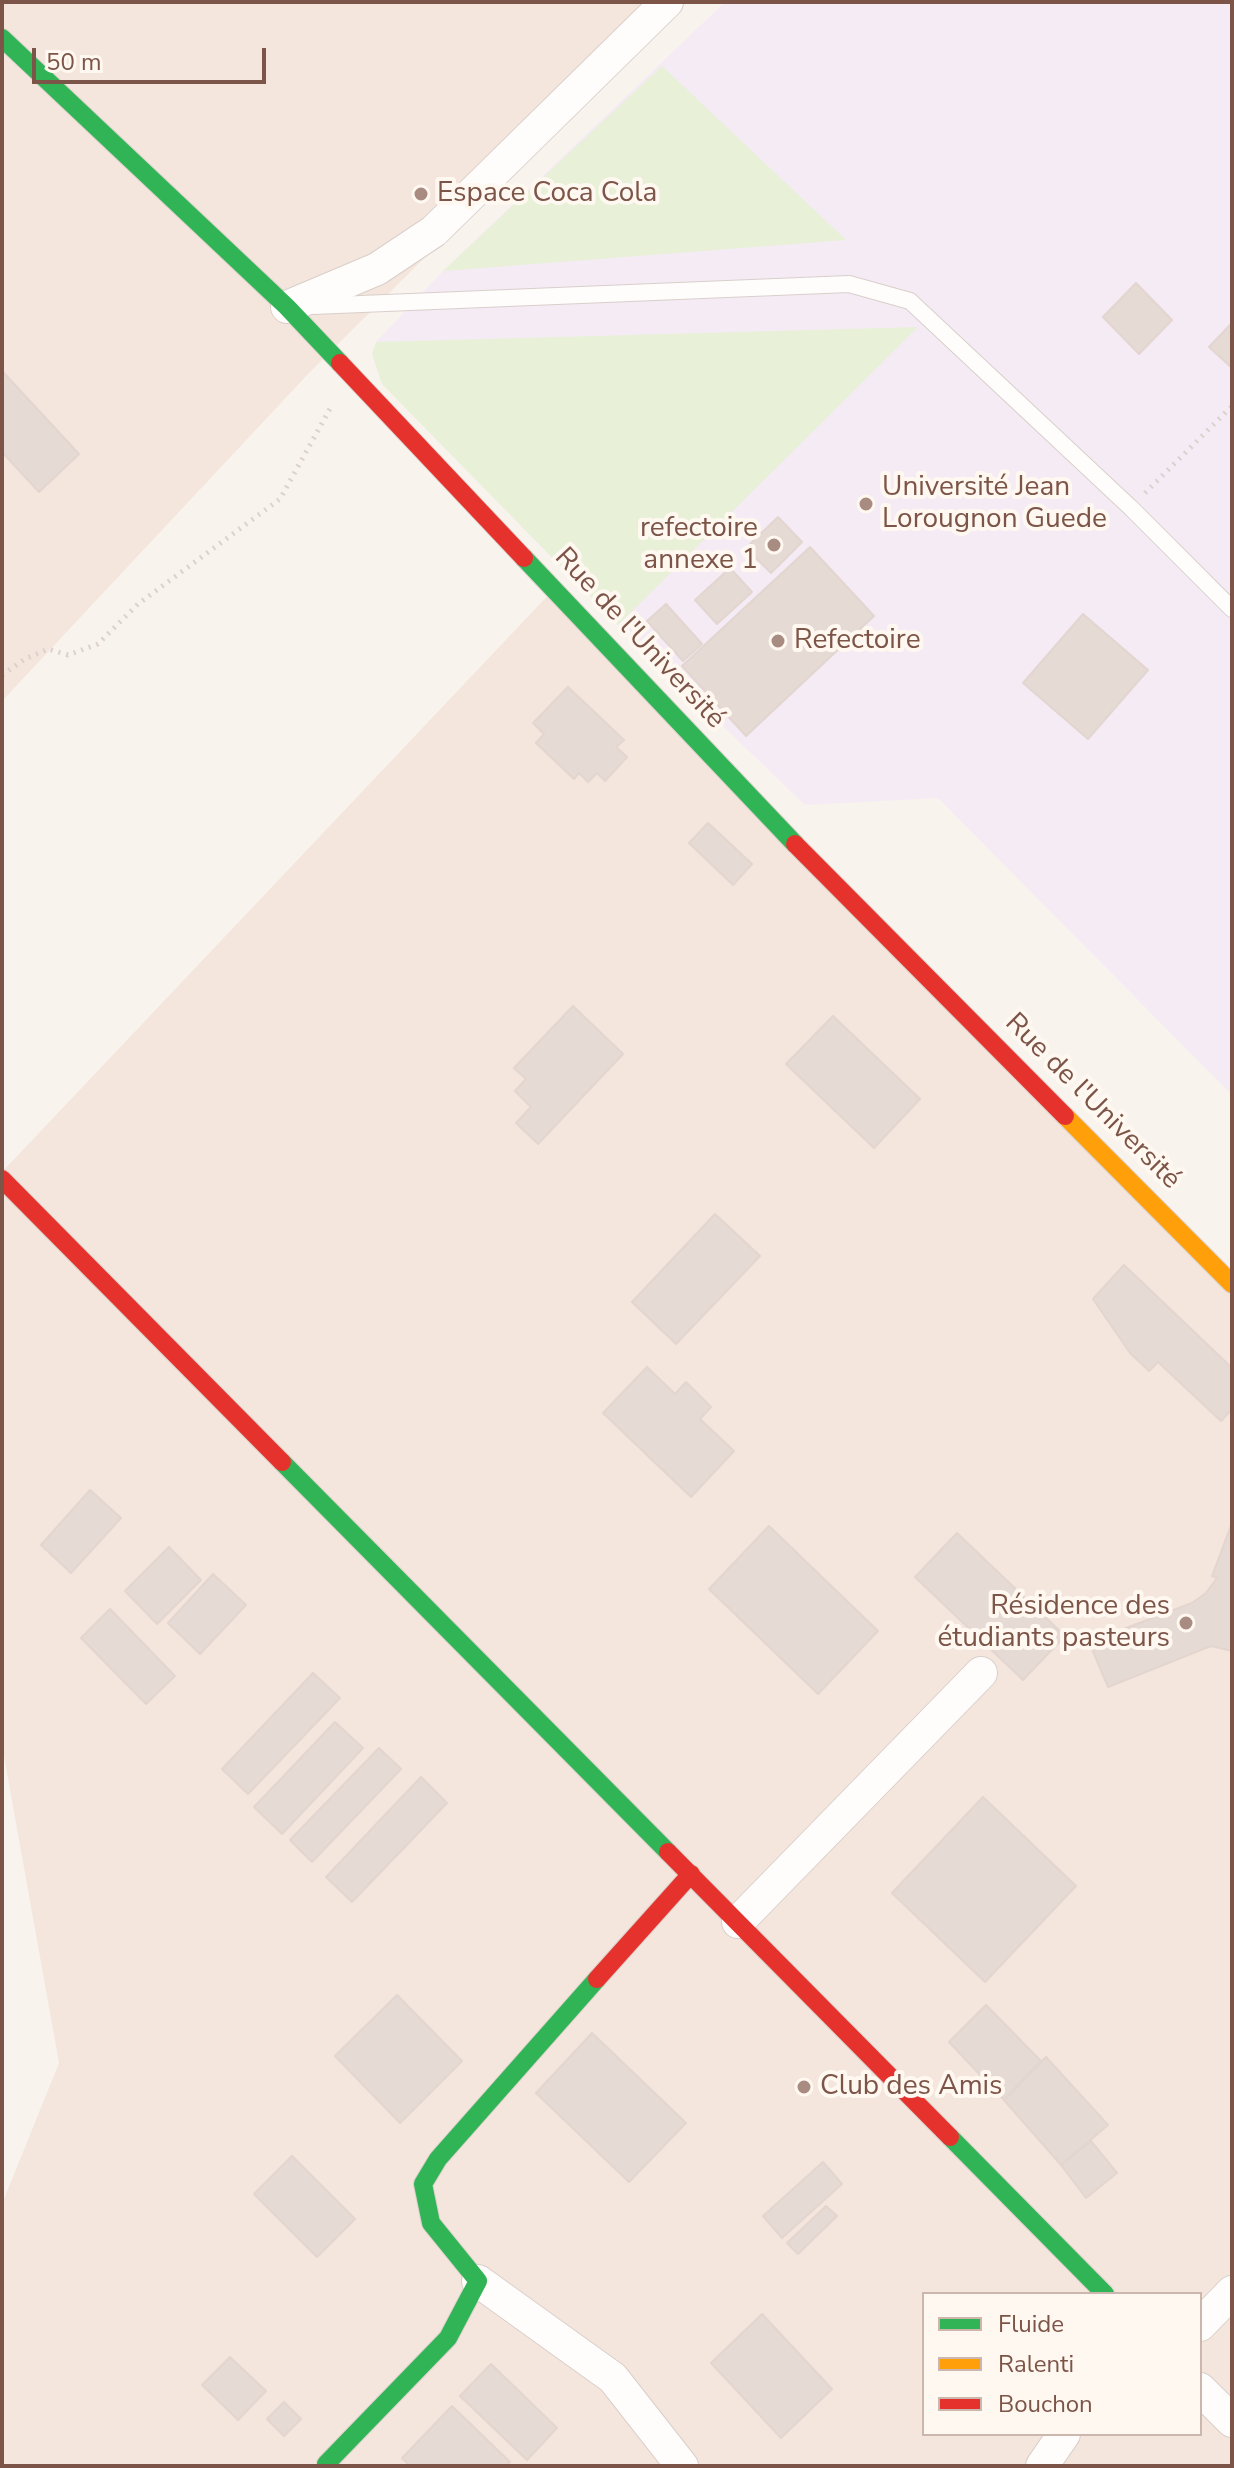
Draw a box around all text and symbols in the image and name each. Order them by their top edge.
scale bar [36,32,270,82]
text: 50 m [46,46,102,78]
place label: Espace Coca Cola [437,177,657,211]
marker: Espace Coca Cola [412,185,430,203]
place label: Université Jean Lorougnon Guede [882,471,1107,537]
marker: Université Jean Lorougnon Guede [857,495,875,513]
place label: refectoire annexe 1 [640,512,758,578]
marker: refectoire annexe 1 [765,536,783,554]
street label: Rue de l'Université [547,542,731,736]
place label: Refectoire [794,624,921,658]
marker: Refectoire [769,632,787,650]
street label: Rue de l'Université [997,1007,1187,1197]
place label: Résidence des étudiants pasteurs [937,1590,1170,1656]
marker: Résidence des étudiants pasteurs [1177,1614,1195,1632]
place label: Club des Amis [820,2070,1003,2104]
marker: Club des Amis [795,2078,813,2096]
legend [922,2292,1202,2436]
text: Fluide [998,2308,1064,2340]
text: Ralenti [998,2348,1074,2380]
text: Bouchon [998,2388,1093,2420]

